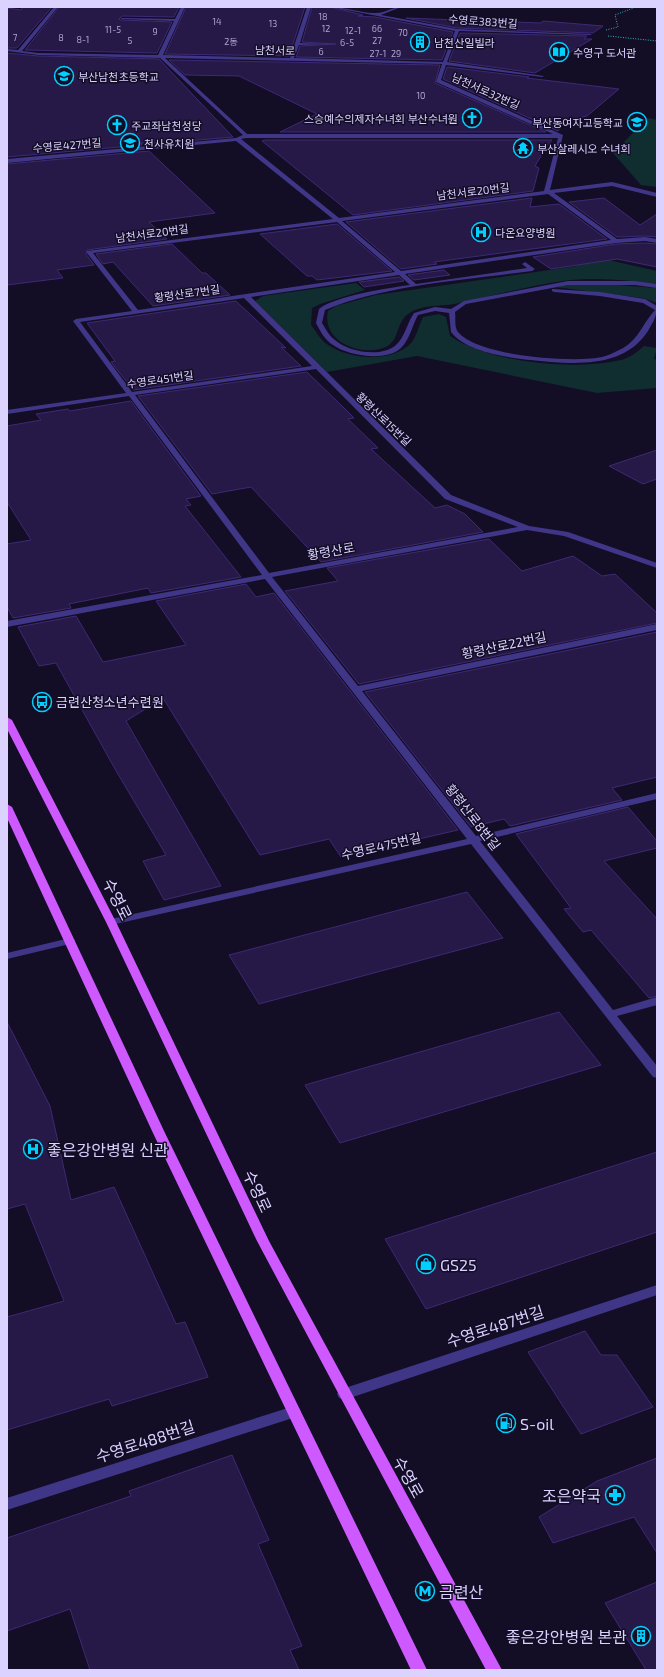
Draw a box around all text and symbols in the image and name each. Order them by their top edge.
house number: 18 [318,11,328,22]
street label: 수영로383번길 [448,12,518,30]
house number: 14 [212,16,222,27]
house number: 13 [269,18,277,29]
house number: 12 [322,23,330,34]
house number: 66 [372,23,382,34]
house number: 11-5 [105,24,121,35]
house number: 12-1 [345,25,361,36]
house number: 9 [152,26,158,37]
house number: 70 [398,27,408,38]
building icon: 남천산일빌라 [409,31,431,53]
house number: 7 [13,32,18,43]
house number: 8 [58,32,64,43]
house number: 8-1 [77,34,89,45]
house number: 5 [128,35,133,46]
house number: 27 [372,35,382,46]
house number: 2동 [224,36,238,47]
place label: 남천산일빌라 [434,36,495,49]
house number: 6-5 [340,37,354,48]
library icon: 수영구 도서관 [548,41,570,63]
street label: 남천서로 [255,43,295,57]
house number: 6 [318,46,324,57]
place label: 수영구 도서관 [573,46,636,59]
house number: 27-1 [370,48,386,59]
house number: 29 [391,48,401,59]
school or university icon: 부산남천초등학교 [53,65,75,87]
place label: 부산남천초등학교 [78,70,159,83]
street label: 남천서로32번길 [450,70,522,112]
house number: 10 [416,90,426,101]
church icon: 스승예수의제자수녀회 부산수녀원 [461,107,483,129]
school or university icon: 부산동여자고등학교 [626,111,648,133]
place label: 스승예수의제자수녀회 부산수녀원 [304,112,458,125]
church icon: 주교좌남천성당 [106,114,128,136]
place label: 부산동여자고등학교 [532,116,623,129]
place label: 주교좌남천성당 [131,119,202,132]
school or university icon: 천사유치원 [119,132,141,154]
street label: 수영로427번길 [32,136,102,154]
place label: 천사유치원 [144,137,195,150]
temple icon: 부산살레시오 수녀회 [512,137,534,159]
place label: 부산살레시오 수녀회 [537,142,631,155]
street label: 남천서로20번길 [436,180,510,202]
street label: 남천서로20번길 [115,221,189,245]
hospital icon: 다온요양병원 [470,221,492,243]
place label: 다온요양병원 [495,226,556,239]
street label: 황령산로7번길 [153,282,221,304]
street label: 수영로451번길 [126,368,194,390]
street label: 황령산로15번길 [354,390,414,448]
street label: 황령산로 [306,539,356,563]
street label: 황령산로22번길 [460,628,548,662]
bus stop icon: 금련산청소년수련원 [31,691,53,713]
place label: 금련산청소년수련원 [56,694,164,710]
street label: 황령산로8번길 [442,781,504,853]
street label: 수영로475번길 [340,829,422,863]
street label: 수영로 [100,875,137,923]
hospital icon: 좋은강안병원 신관 [22,1138,44,1160]
place label: 좋은강안병원 신관 [47,1140,169,1159]
street label: 수영로 [240,1167,276,1215]
shop icon: GS25 [415,1253,437,1275]
place label: GS25 [440,1255,477,1274]
street label: 수영로487번길 [444,1301,546,1351]
fuel station icon: S-oil [495,1412,517,1434]
place label: S-oil [520,1414,554,1433]
street label: 수영로488번길 [93,1416,197,1466]
street label: 수영로 [390,1453,428,1501]
pharmacy icon: 조은약국 [604,1484,626,1506]
place label: 조은약국 [542,1486,601,1505]
metro station icon: 금련산 [414,1580,436,1602]
place label: 금련산 [439,1582,483,1601]
building icon: 좋은강안병원 본관 [630,1625,652,1647]
place label: 좋은강안병원 본관 [506,1627,627,1646]

